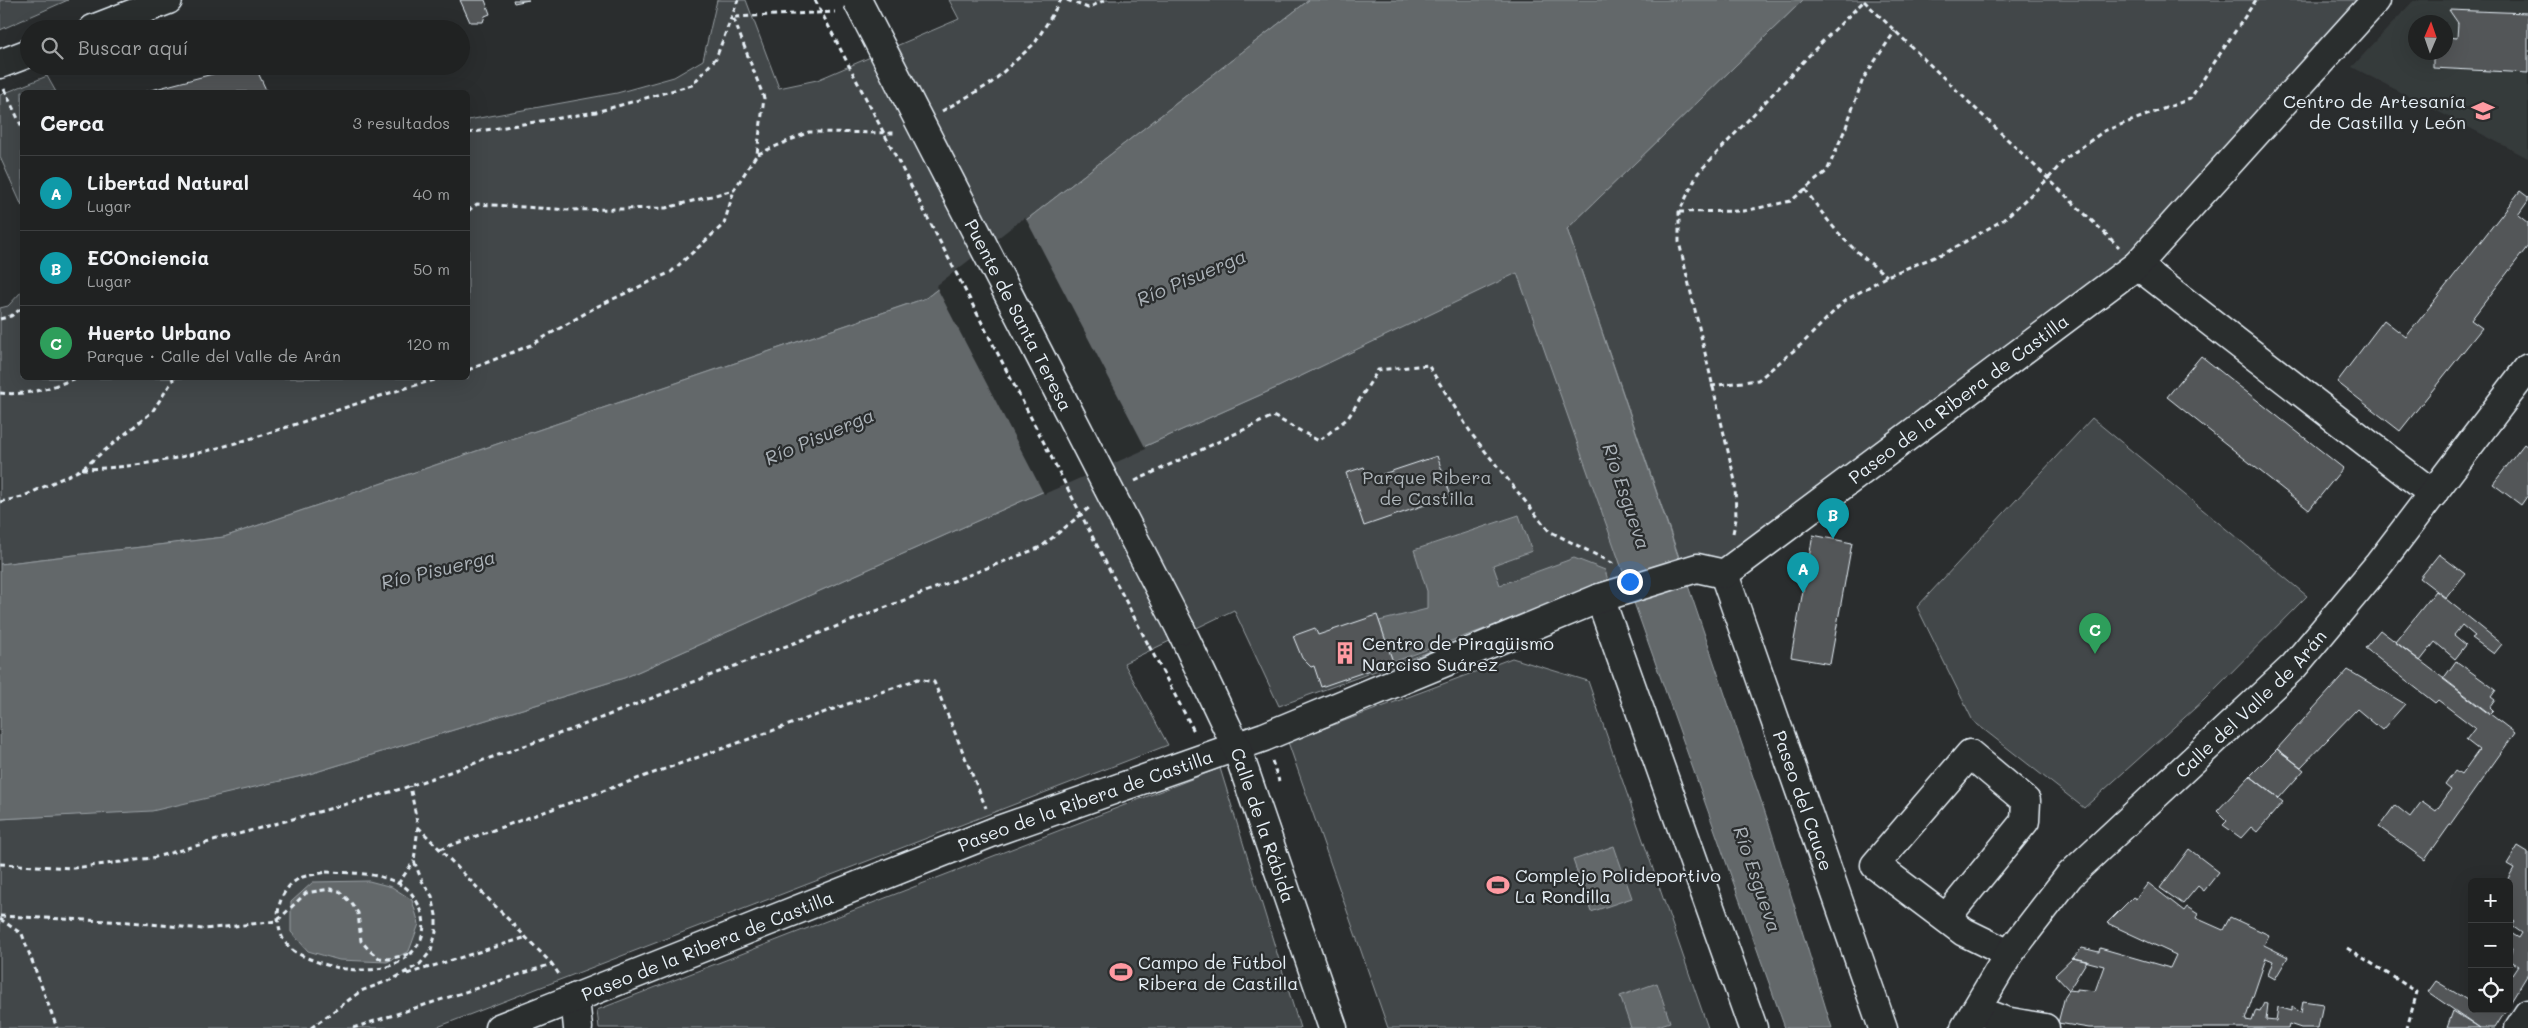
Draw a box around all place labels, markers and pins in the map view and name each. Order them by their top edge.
place label: Centro de Artesanía de Castilla y León [2283,89,2466,134]
school or university icon: Centro de Artesanía de Castilla y León [2470,98,2496,124]
pin: B [1817,498,1849,539]
pin: A [1787,552,1819,593]
pin: C [2079,613,2111,654]
place label: Centro de Piragüismo Narciso Suárez [1362,631,1554,676]
building icon: Centro de Piragüismo Narciso Suárez [1332,640,1358,666]
place label: Complejo Polideportivo La Rondilla [1515,863,1721,908]
sports icon: Complejo Polideportivo La Rondilla [1485,872,1511,898]
place label: Campo de Fútbol Ribera de Castilla [1138,950,1298,995]
sports icon: Campo de Fútbol Ribera de Castilla [1108,959,1134,985]

